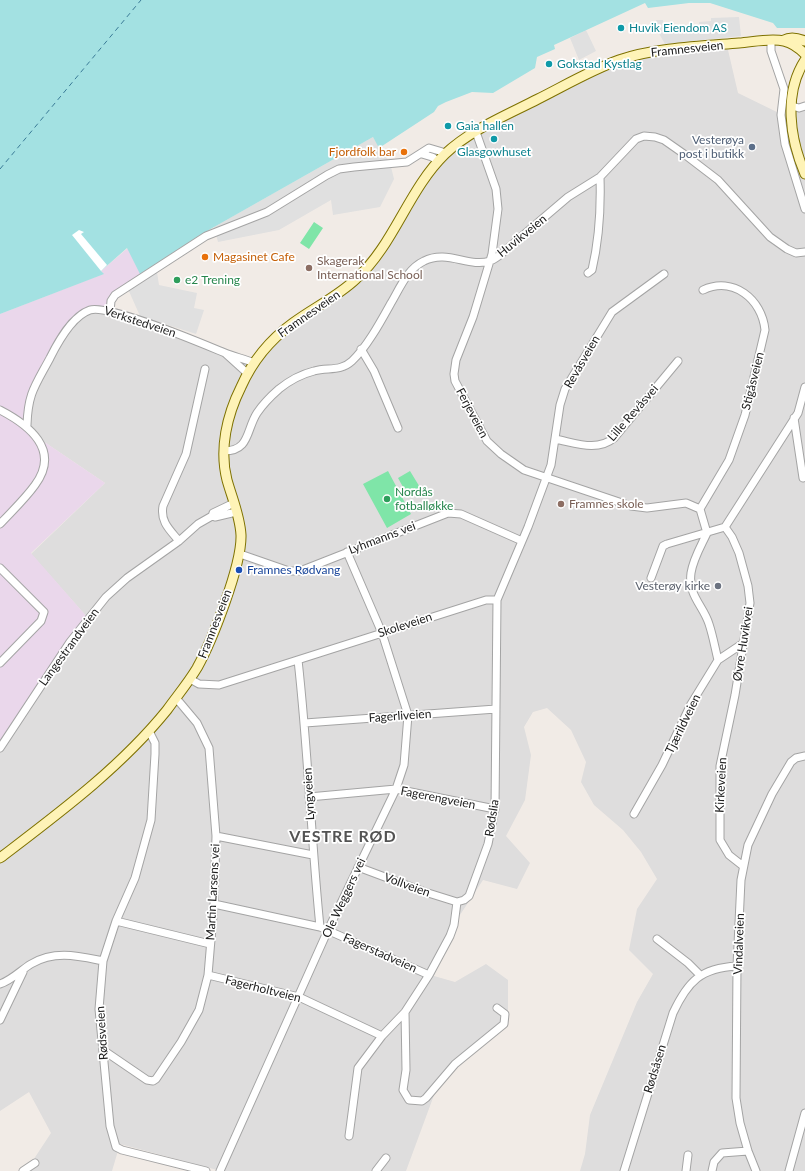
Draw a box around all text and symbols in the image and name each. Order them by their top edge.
place label: Huvik Eiendom AS [629,21,727,35]
marker: Huvik Eiendom AS [616,23,626,33]
street label: Framnesveien [650,38,724,60]
place label: Gokstad Kystlag [557,57,642,71]
marker: Gokstad Kystlag [544,59,554,69]
place label: Gaia hallen [456,119,514,133]
marker: Gaia hallen [443,121,453,131]
place label: Vesterøya post i butikk [679,133,744,161]
marker: Glasgowhuset [489,134,499,144]
marker: Vesterøya post i butikk [747,142,757,152]
place label: Fjordfolk bar [329,145,396,159]
place label: Glasgowhuset [457,145,531,159]
marker: Fjordfolk bar [399,147,409,157]
street label: Huvikveien [494,212,550,260]
place label: Magasinet Cafe [213,250,295,264]
marker: Magasinet Cafe [200,252,210,262]
place label: Skagerak International School [317,254,423,282]
marker: Skagerak International School [304,263,314,273]
place label: e2 Trening [185,273,240,287]
marker: e2 Trening [172,275,182,285]
street label: Framnesveien [275,287,343,341]
street label: Verkstedveien [102,304,178,340]
street label: Revåsveien [561,333,603,391]
street label: Stigåsveien [739,351,767,411]
street label: Lille Revåsvei [605,382,661,444]
street label: Ferjeveien [453,386,491,440]
place label: Nordås fotballøkke [395,485,453,513]
marker: Nordås fotballøkke [382,494,392,504]
place label: Framnes skole [569,497,644,511]
marker: Framnes skole [556,499,566,509]
street label: Lyhmanns vei [346,519,418,557]
place label: Framnes Rødvang [247,563,340,577]
marker: Framnes Rødvang [234,565,244,575]
place label: Vesterøy kirke [635,579,710,593]
marker: Vesterøy kirke [713,581,723,591]
street label: Framnesveien [195,587,235,661]
street label: Langestrandveien [36,605,102,689]
street label: Øvre Huvikvei [730,606,756,682]
street label: Skoleveien [376,609,434,641]
street label: Tjærildveien [662,692,704,756]
street label: Fagerliveien [368,707,432,725]
street label: Kirkeveien [712,757,730,813]
street label: Lyngveien [300,767,318,821]
street label: Fagerengveien [399,784,477,812]
street label: Rødslia [482,798,502,838]
district label: VESTRE RØD [289,827,397,847]
street label: Martin Larsens vei [203,843,223,941]
street label: Ole Weggers vei [319,856,369,940]
street label: Vollveien [382,870,432,900]
street label: Vindalveien [731,913,747,975]
street label: Fagerstadveien [341,930,419,976]
street label: Fagerholtveien [224,973,302,1005]
street label: Rødsveien [93,1006,111,1060]
street label: Rødsåsen [641,1043,669,1095]

